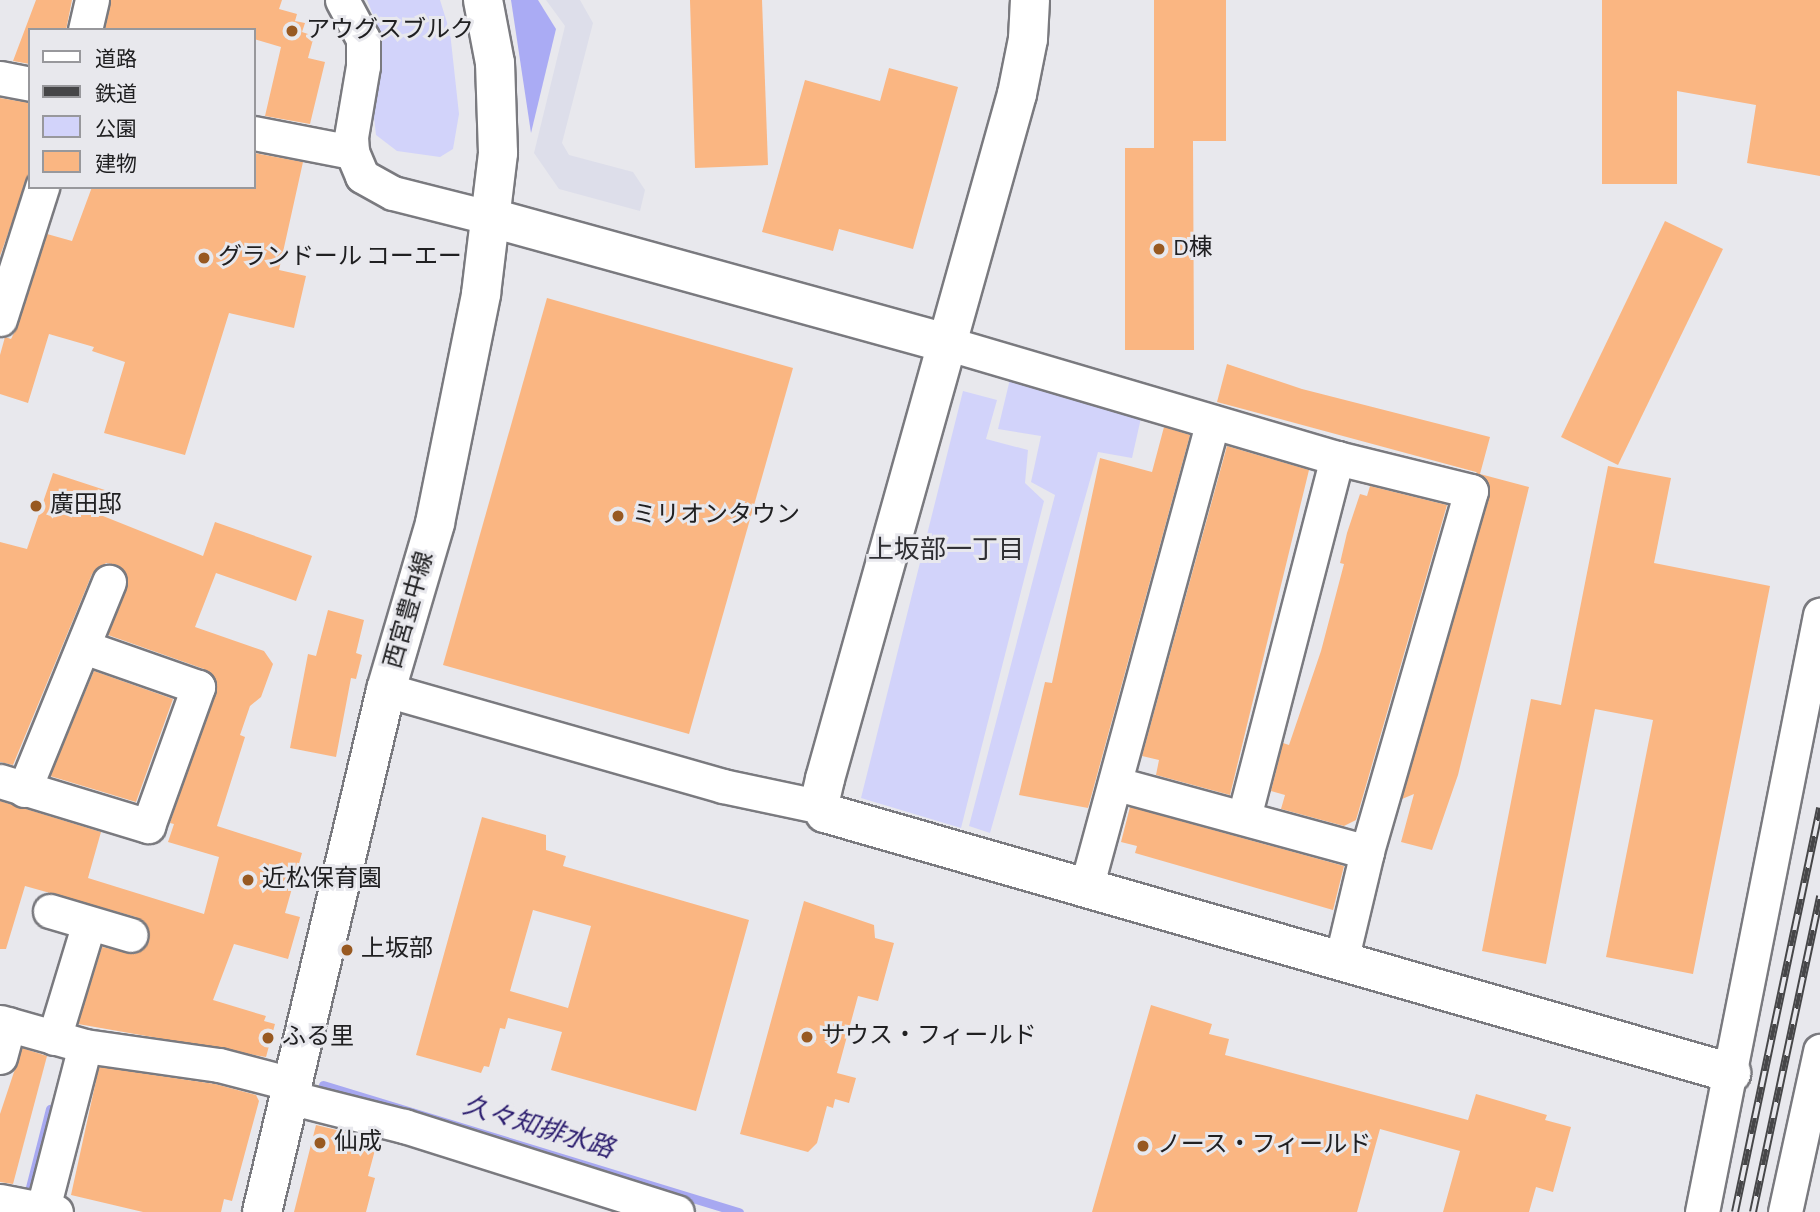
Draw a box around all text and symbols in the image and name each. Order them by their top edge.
place label: アウグスブルク [306,17,474,45]
marker: アウグスブルク [284,23,300,39]
legend [28,28,256,189]
text: 道路 [95,49,137,70]
text: 鉄道 [95,84,137,105]
text: 公園 [95,119,137,140]
text: 建物 [95,154,137,175]
place label: D棟 [1173,235,1213,263]
marker: D棟 [1151,241,1167,257]
place label: グランドール コーエー [218,244,462,272]
marker: グランドール コーエー [196,250,212,266]
place label: 廣田邸 [50,492,122,520]
marker: 廣田邸 [28,498,44,514]
place label: ミリオンタウン [632,502,800,530]
marker: ミリオンタウン [610,508,626,524]
district label: 上坂部一丁目 [868,535,1024,567]
street label: 西宮豊中線 [380,548,440,672]
place label: 近松保育園 [262,866,382,894]
marker: 近松保育園 [240,872,256,888]
place label: 上坂部 [361,936,433,964]
marker: 上坂部 [339,942,355,958]
place label: サウス・フィールド [821,1023,1037,1051]
place label: ふる里 [282,1024,354,1052]
marker: サウス・フィールド [799,1029,815,1045]
marker: ふる里 [260,1030,276,1046]
water label: 久々知排水路 [459,1090,617,1166]
place label: 仙成 [334,1129,382,1157]
place label: ノース・フィールド [1157,1132,1373,1160]
marker: 仙成 [312,1135,328,1151]
marker: ノース・フィールド [1135,1138,1151,1154]

